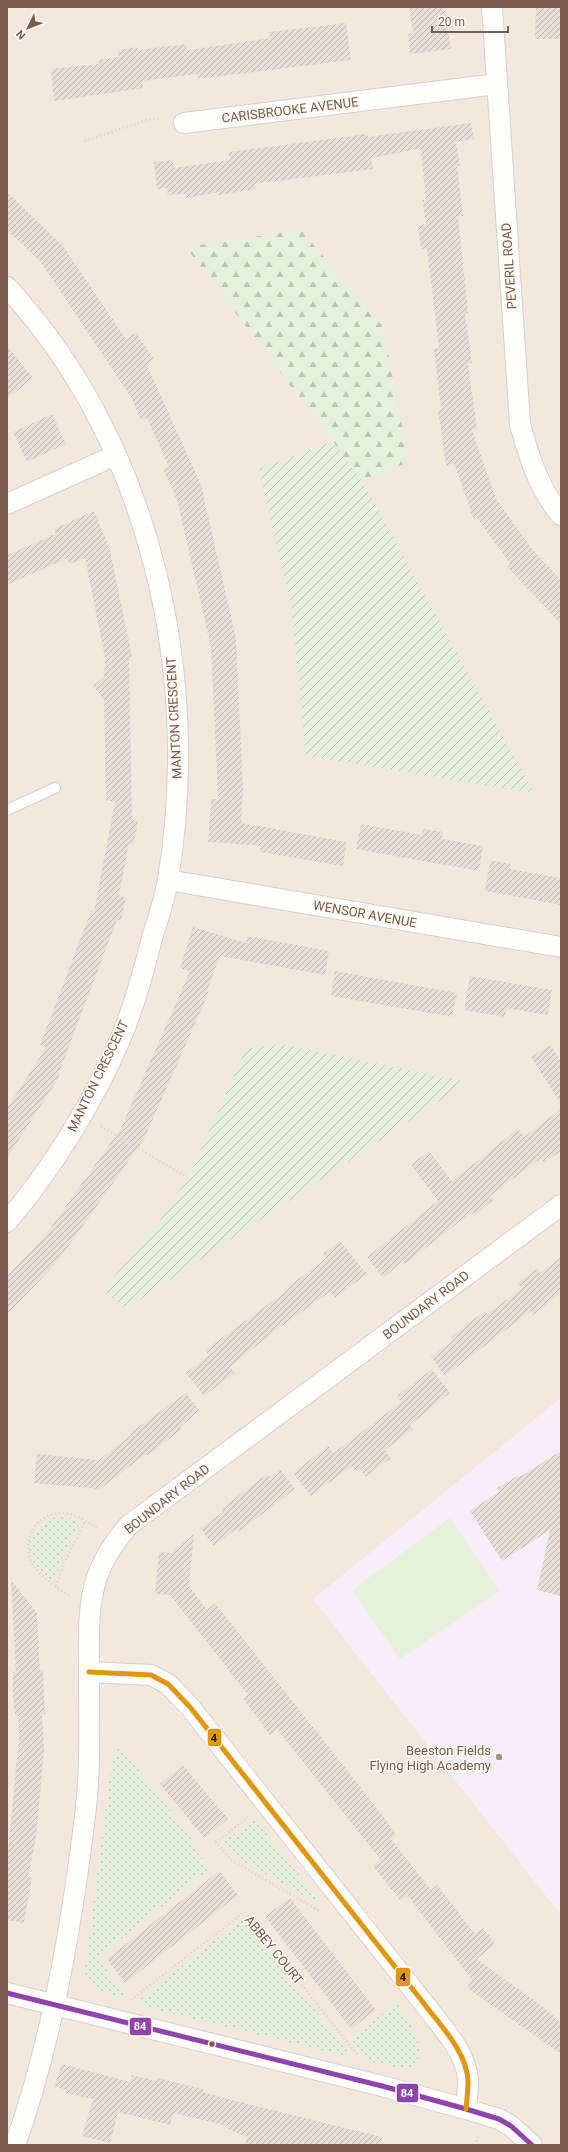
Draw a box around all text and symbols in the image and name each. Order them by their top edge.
north arrow [8,8,48,48]
scale bar [432,8,508,34]
text: 20 m [438,15,465,29]
text: N [13,27,28,42]
street label: CARISBROOKE AVENUE [221,94,359,126]
street label: PEVERIL ROAD [498,222,520,310]
street label: MANTON CRESCENT [163,656,185,779]
street label: WENSOR AVENUE [312,898,418,930]
street label: MANTON CRESCENT [64,1018,132,1134]
street label: BOUNDARY ROAD [380,1268,472,1342]
street label: BOUNDARY ROAD [121,1461,213,1537]
line badge: 4 [207,1728,222,1747]
text: 4 [211,1732,218,1745]
place label: Beeston Fields Flying High Academy [369,1743,491,1773]
marker: Beeston Fields Flying High Academy [494,1752,504,1762]
street label: ABBEY COURT [242,1913,306,1988]
line badge: 4 [395,1967,411,1987]
text: 4 [400,1971,407,1984]
line badge: 84 [129,2017,152,2036]
text: 84 [134,2020,147,2033]
unlabelled marker [207,2039,217,2049]
line badge: 84 [396,2083,419,2103]
text: 84 [401,2087,414,2100]

